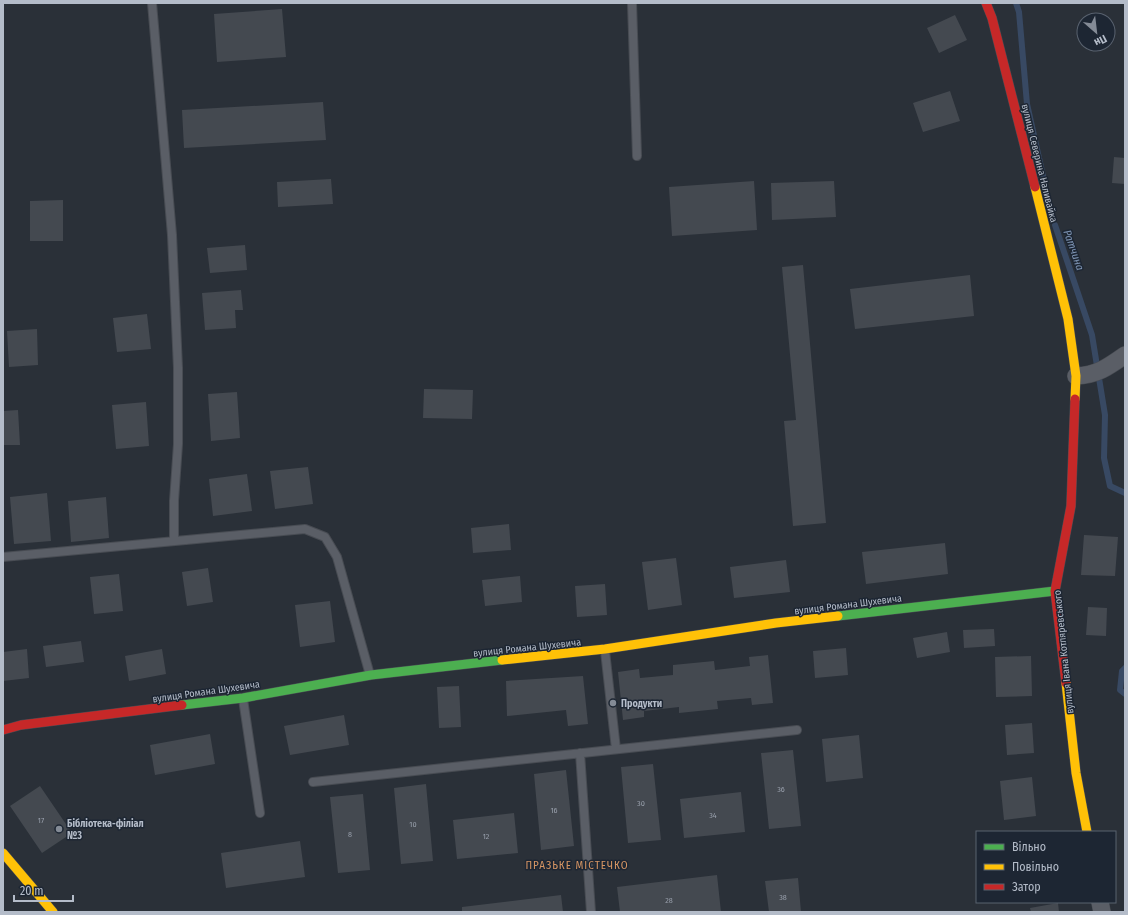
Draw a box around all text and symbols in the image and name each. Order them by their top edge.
north arrow [1076,12,1116,52]
text: Пн [1092,32,1109,49]
street label: вулиця Северина Наливайка [1019,103,1060,224]
water label: Ратчина [1061,228,1087,272]
street label: вулиця Івана Котляревського [1052,589,1076,714]
street label: вулиця Романа Шухевича [794,592,903,618]
street label: вулиця Романа Шухевича [473,636,582,660]
street label: вулиця Романа Шухевича [152,679,261,705]
marker: Продукти [608,698,618,708]
place label: Продукти [621,698,662,710]
house number: 36 [777,785,785,794]
house number: 30 [637,799,645,808]
house number: 16 [550,806,558,815]
house number: 34 [709,811,717,820]
house number: 17 [38,816,45,825]
place label: Бібліотека-філіал №3 [67,818,144,842]
house number: 10 [409,820,417,829]
marker: Бібліотека-філіал №3 [54,824,64,834]
house number: 8 [348,830,352,839]
legend [976,831,1116,903]
house number: 12 [483,832,490,841]
text: Вільно [1012,840,1046,854]
district label: ПРАЗЬКЕ МІСТЕЧКО [525,859,629,872]
text: Повільно [1012,860,1059,874]
scale bar [14,877,73,903]
text: Затор [1012,880,1041,894]
text: 20 m [20,884,44,898]
house number: 38 [779,893,787,902]
house number: 28 [665,896,673,905]

